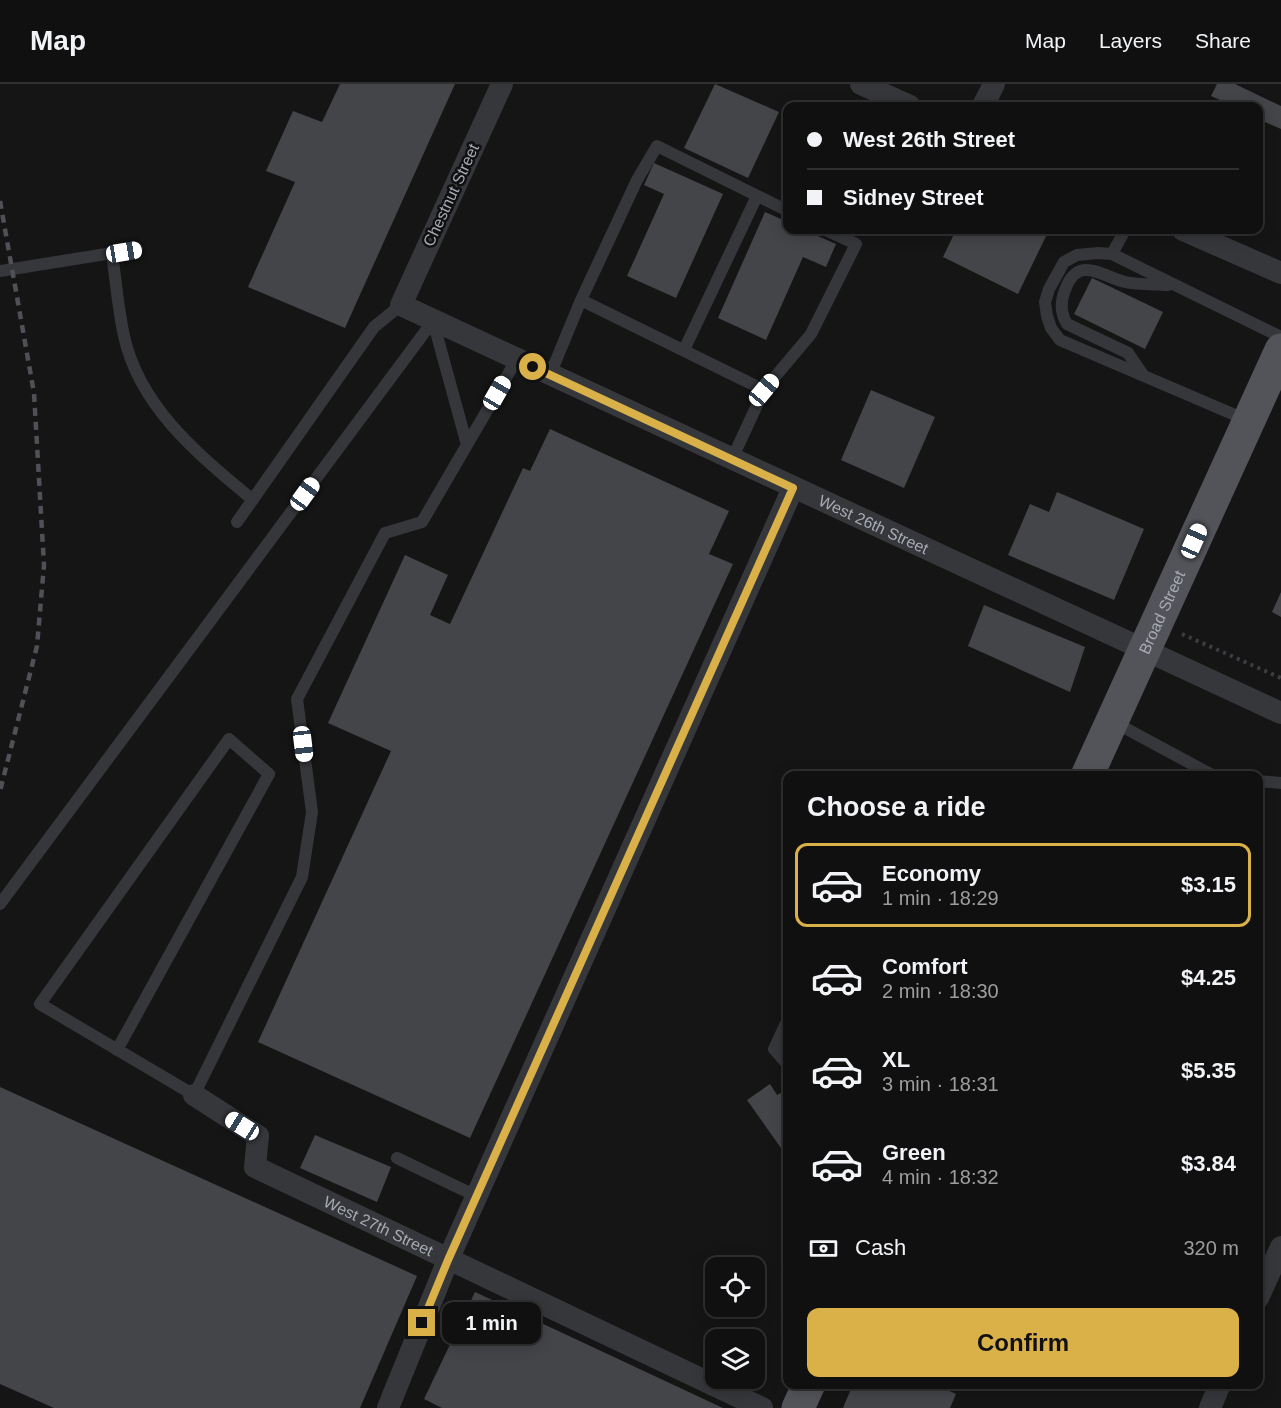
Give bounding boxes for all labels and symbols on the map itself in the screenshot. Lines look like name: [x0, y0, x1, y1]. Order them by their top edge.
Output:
street label: Chestnut Street: [420, 141, 482, 249]
car: [105, 240, 143, 264]
route start: [519, 353, 546, 380]
car: [746, 370, 782, 410]
car: [480, 373, 514, 413]
car: [287, 474, 323, 514]
street label: West 26th Street: [816, 491, 932, 557]
car: [1178, 521, 1210, 561]
street label: Broad Street: [1135, 567, 1188, 657]
car: [292, 725, 314, 763]
car: [222, 1109, 262, 1143]
street label: West 27th Street: [321, 1193, 436, 1259]
callout: 1 min: [443, 1302, 542, 1344]
route end: [408, 1309, 435, 1336]

